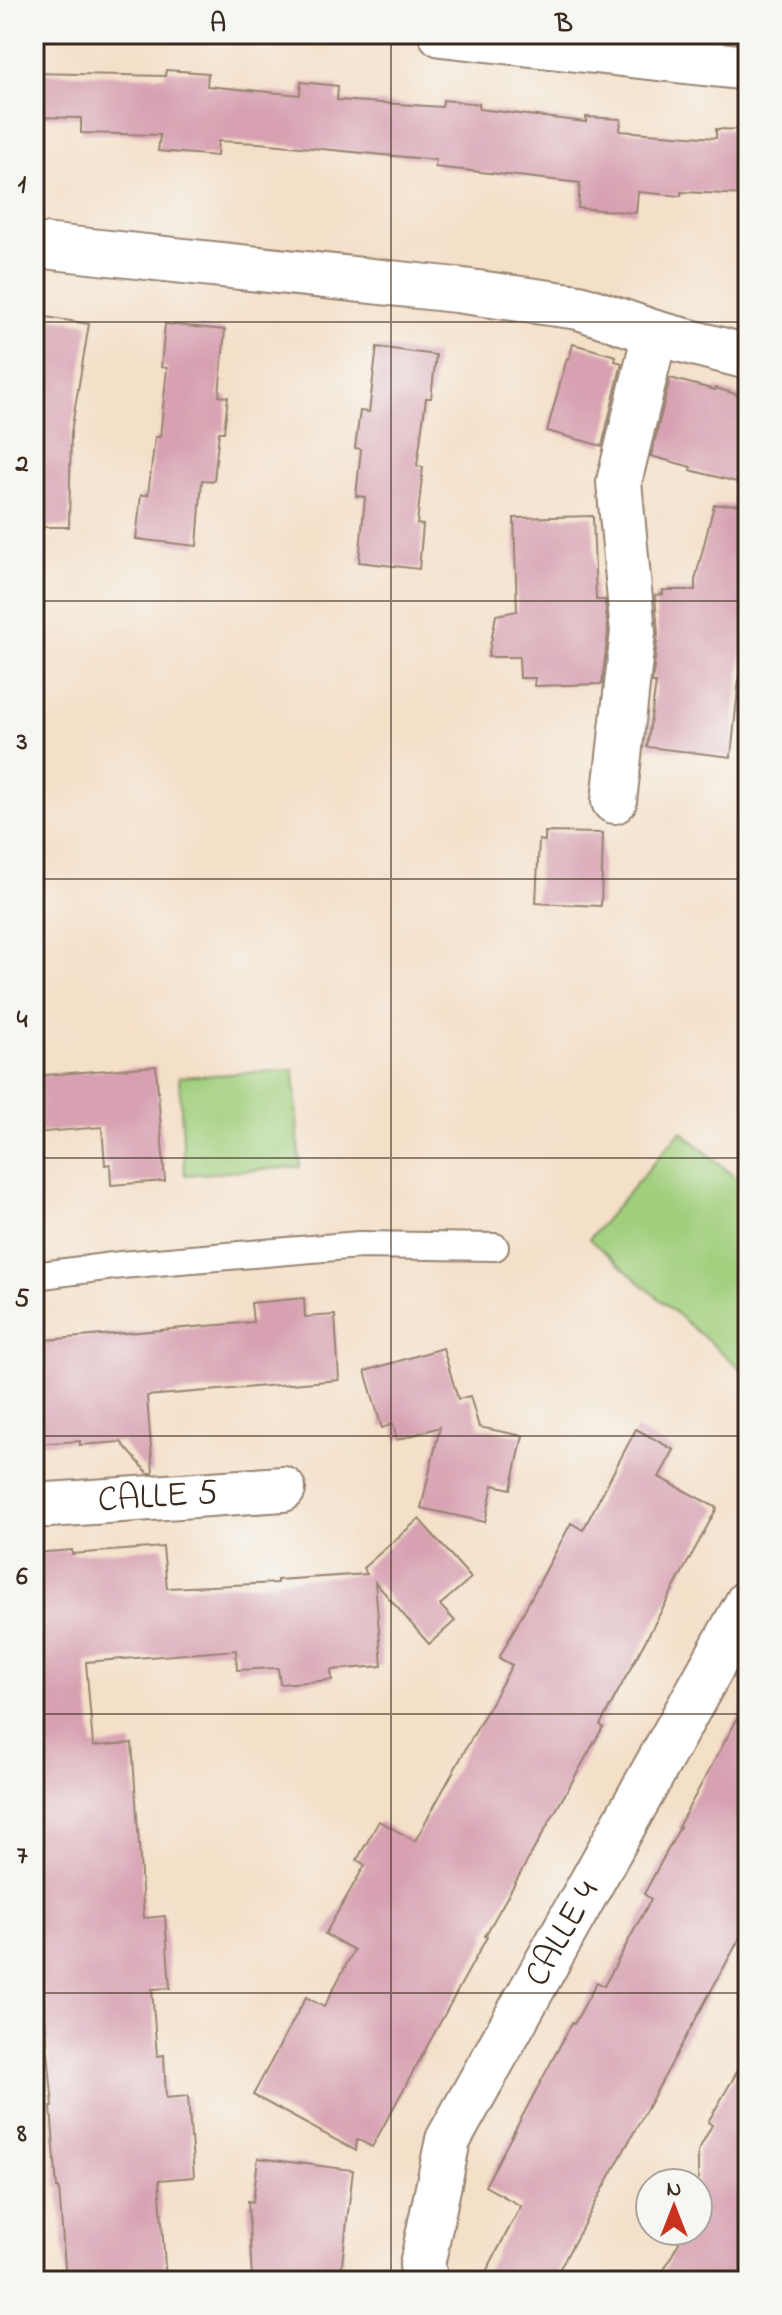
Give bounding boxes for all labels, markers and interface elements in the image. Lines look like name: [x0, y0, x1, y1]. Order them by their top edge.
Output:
text: A: [210, 6, 226, 44]
text: B: [554, 6, 573, 44]
text: 1: [18, 167, 27, 205]
text: 2: [15, 446, 29, 484]
text: 3: [16, 724, 28, 762]
text: 4: [17, 1002, 28, 1040]
text: 5: [15, 1281, 30, 1319]
street label: CALLE 5: [96, 1467, 219, 1528]
text: 6: [16, 1559, 28, 1597]
text: 7: [17, 1838, 28, 1876]
street label: CALLE 4: [512, 1871, 614, 1997]
text: 8: [16, 2116, 27, 2154]
north arrow: [634, 2167, 714, 2247]
text: N: [667, 2174, 681, 2206]

